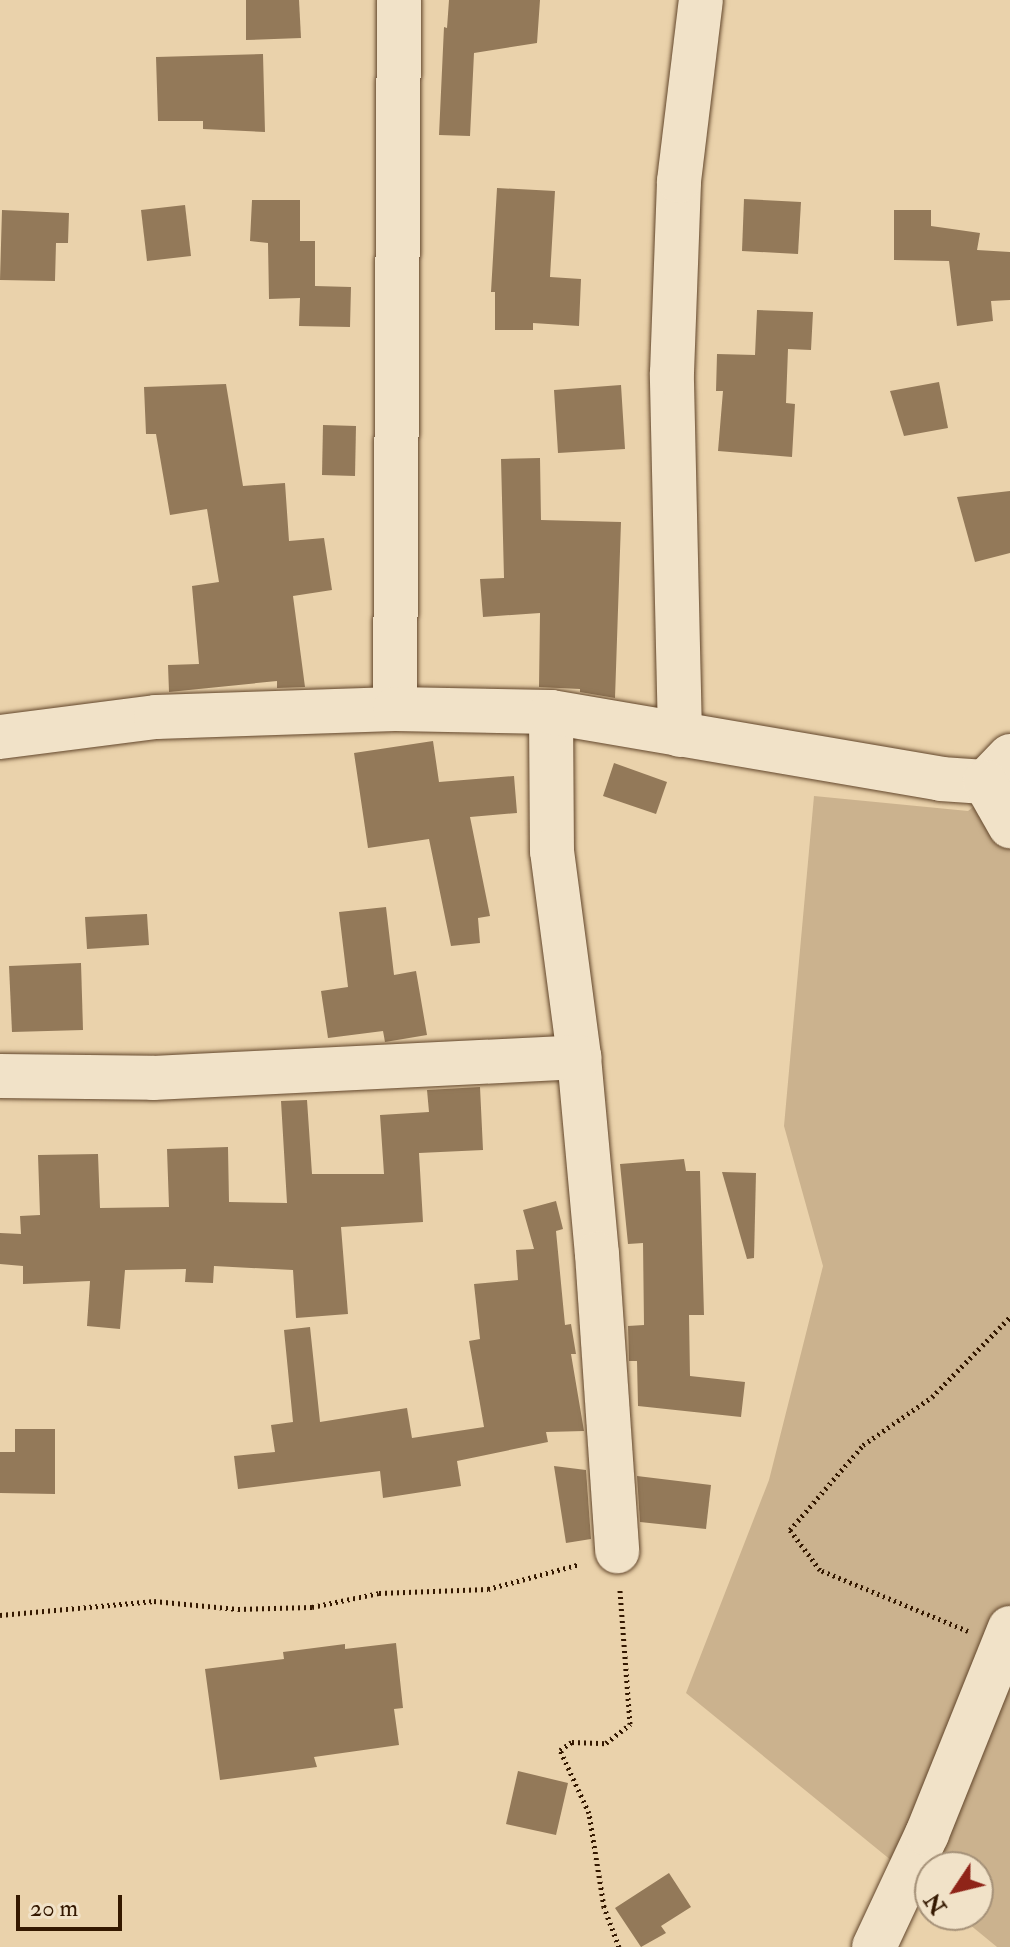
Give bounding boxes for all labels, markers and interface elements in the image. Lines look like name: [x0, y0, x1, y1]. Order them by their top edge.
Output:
north arrow: [914, 1851, 994, 1931]
scale bar: [20, 1879, 126, 1929]
text: N: [919, 1888, 953, 1920]
text: 20 m: [30, 1893, 78, 1924]

